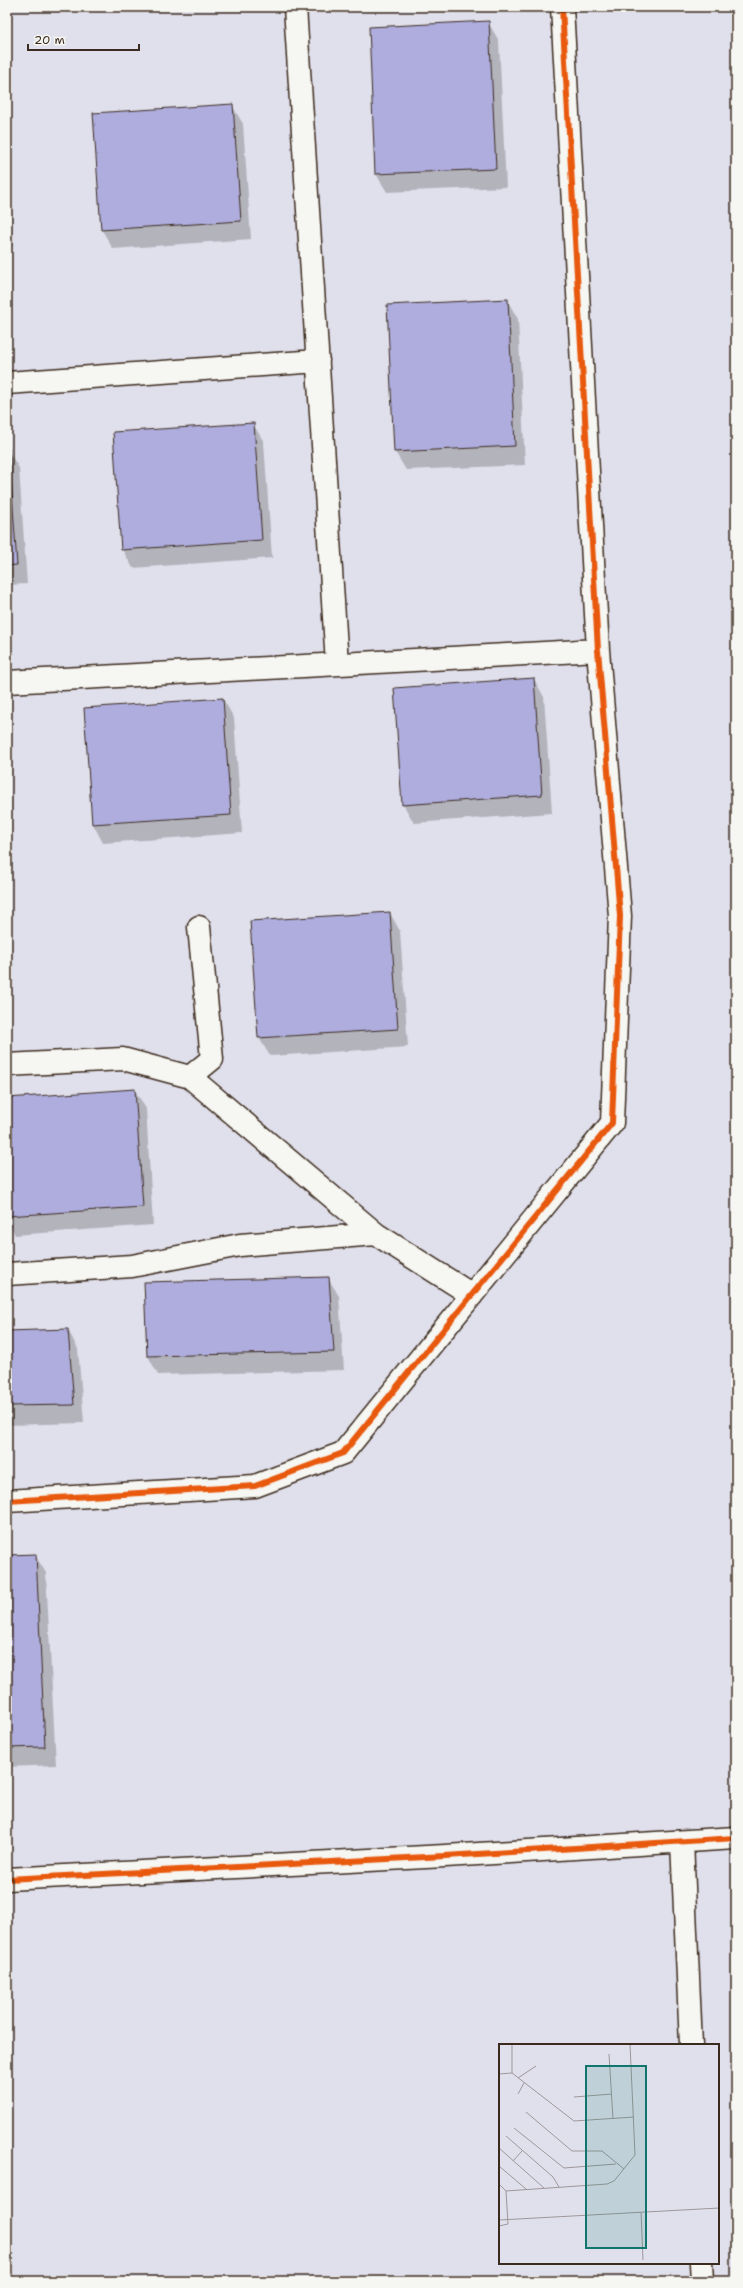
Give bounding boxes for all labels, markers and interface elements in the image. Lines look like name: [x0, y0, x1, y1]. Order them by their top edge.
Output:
scale bar: [28, 26, 139, 52]
text: 20 m: [34, 32, 65, 48]
inset map: [499, 2044, 719, 2264]

